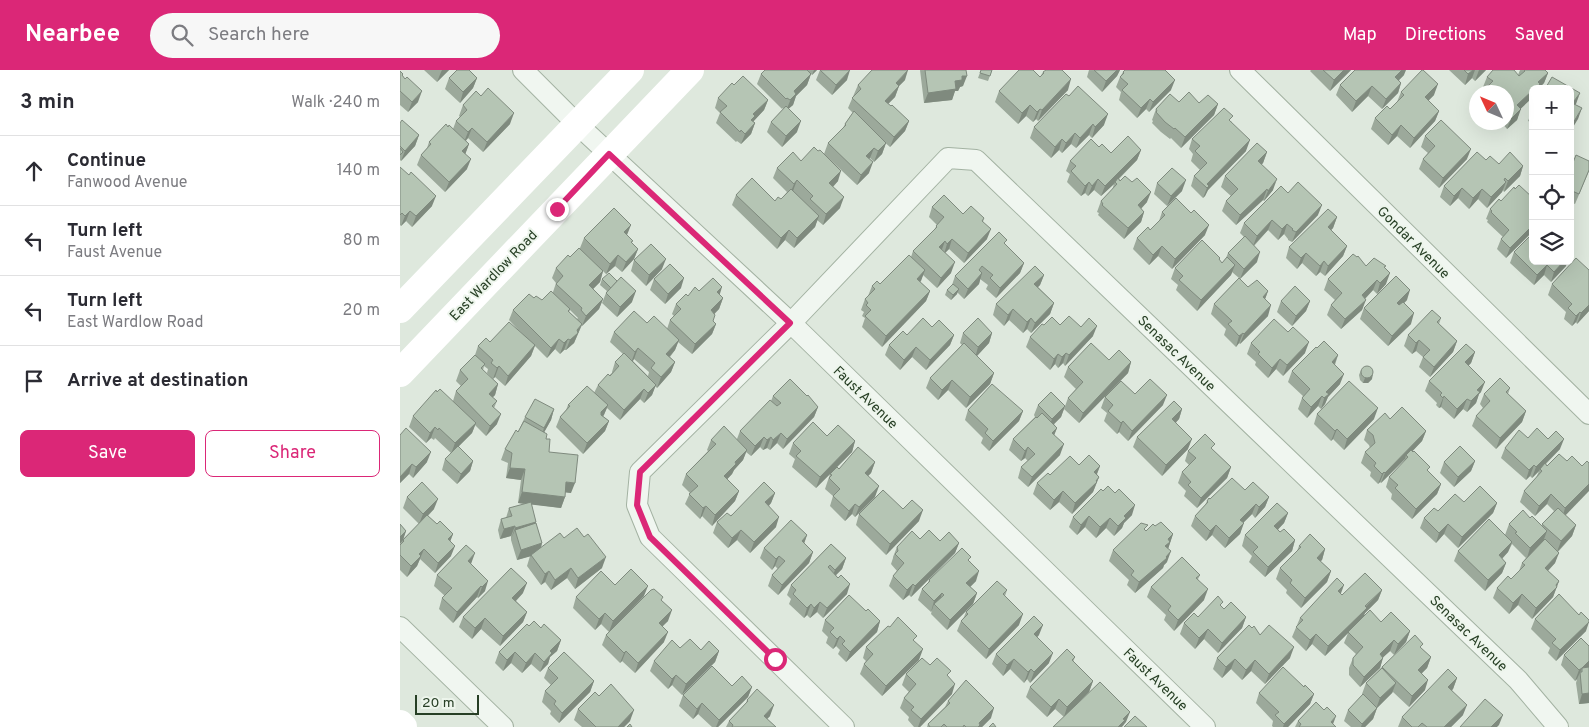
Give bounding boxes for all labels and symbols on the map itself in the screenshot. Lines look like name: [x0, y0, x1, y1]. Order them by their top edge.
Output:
north arrow: [1469, 85, 1514, 130]
route end: [546, 198, 569, 221]
street label: Gondar Avenue: [1373, 203, 1453, 283]
street label: East Wardlow Road: [446, 227, 542, 325]
street label: Senasac Avenue: [1133, 313, 1218, 396]
street label: Faust Avenue: [829, 363, 901, 433]
street label: Senasac Avenue: [1425, 593, 1510, 676]
street label: Faust Avenue: [1119, 645, 1191, 715]
route start: [764, 648, 787, 671]
scale bar: [415, 692, 479, 715]

